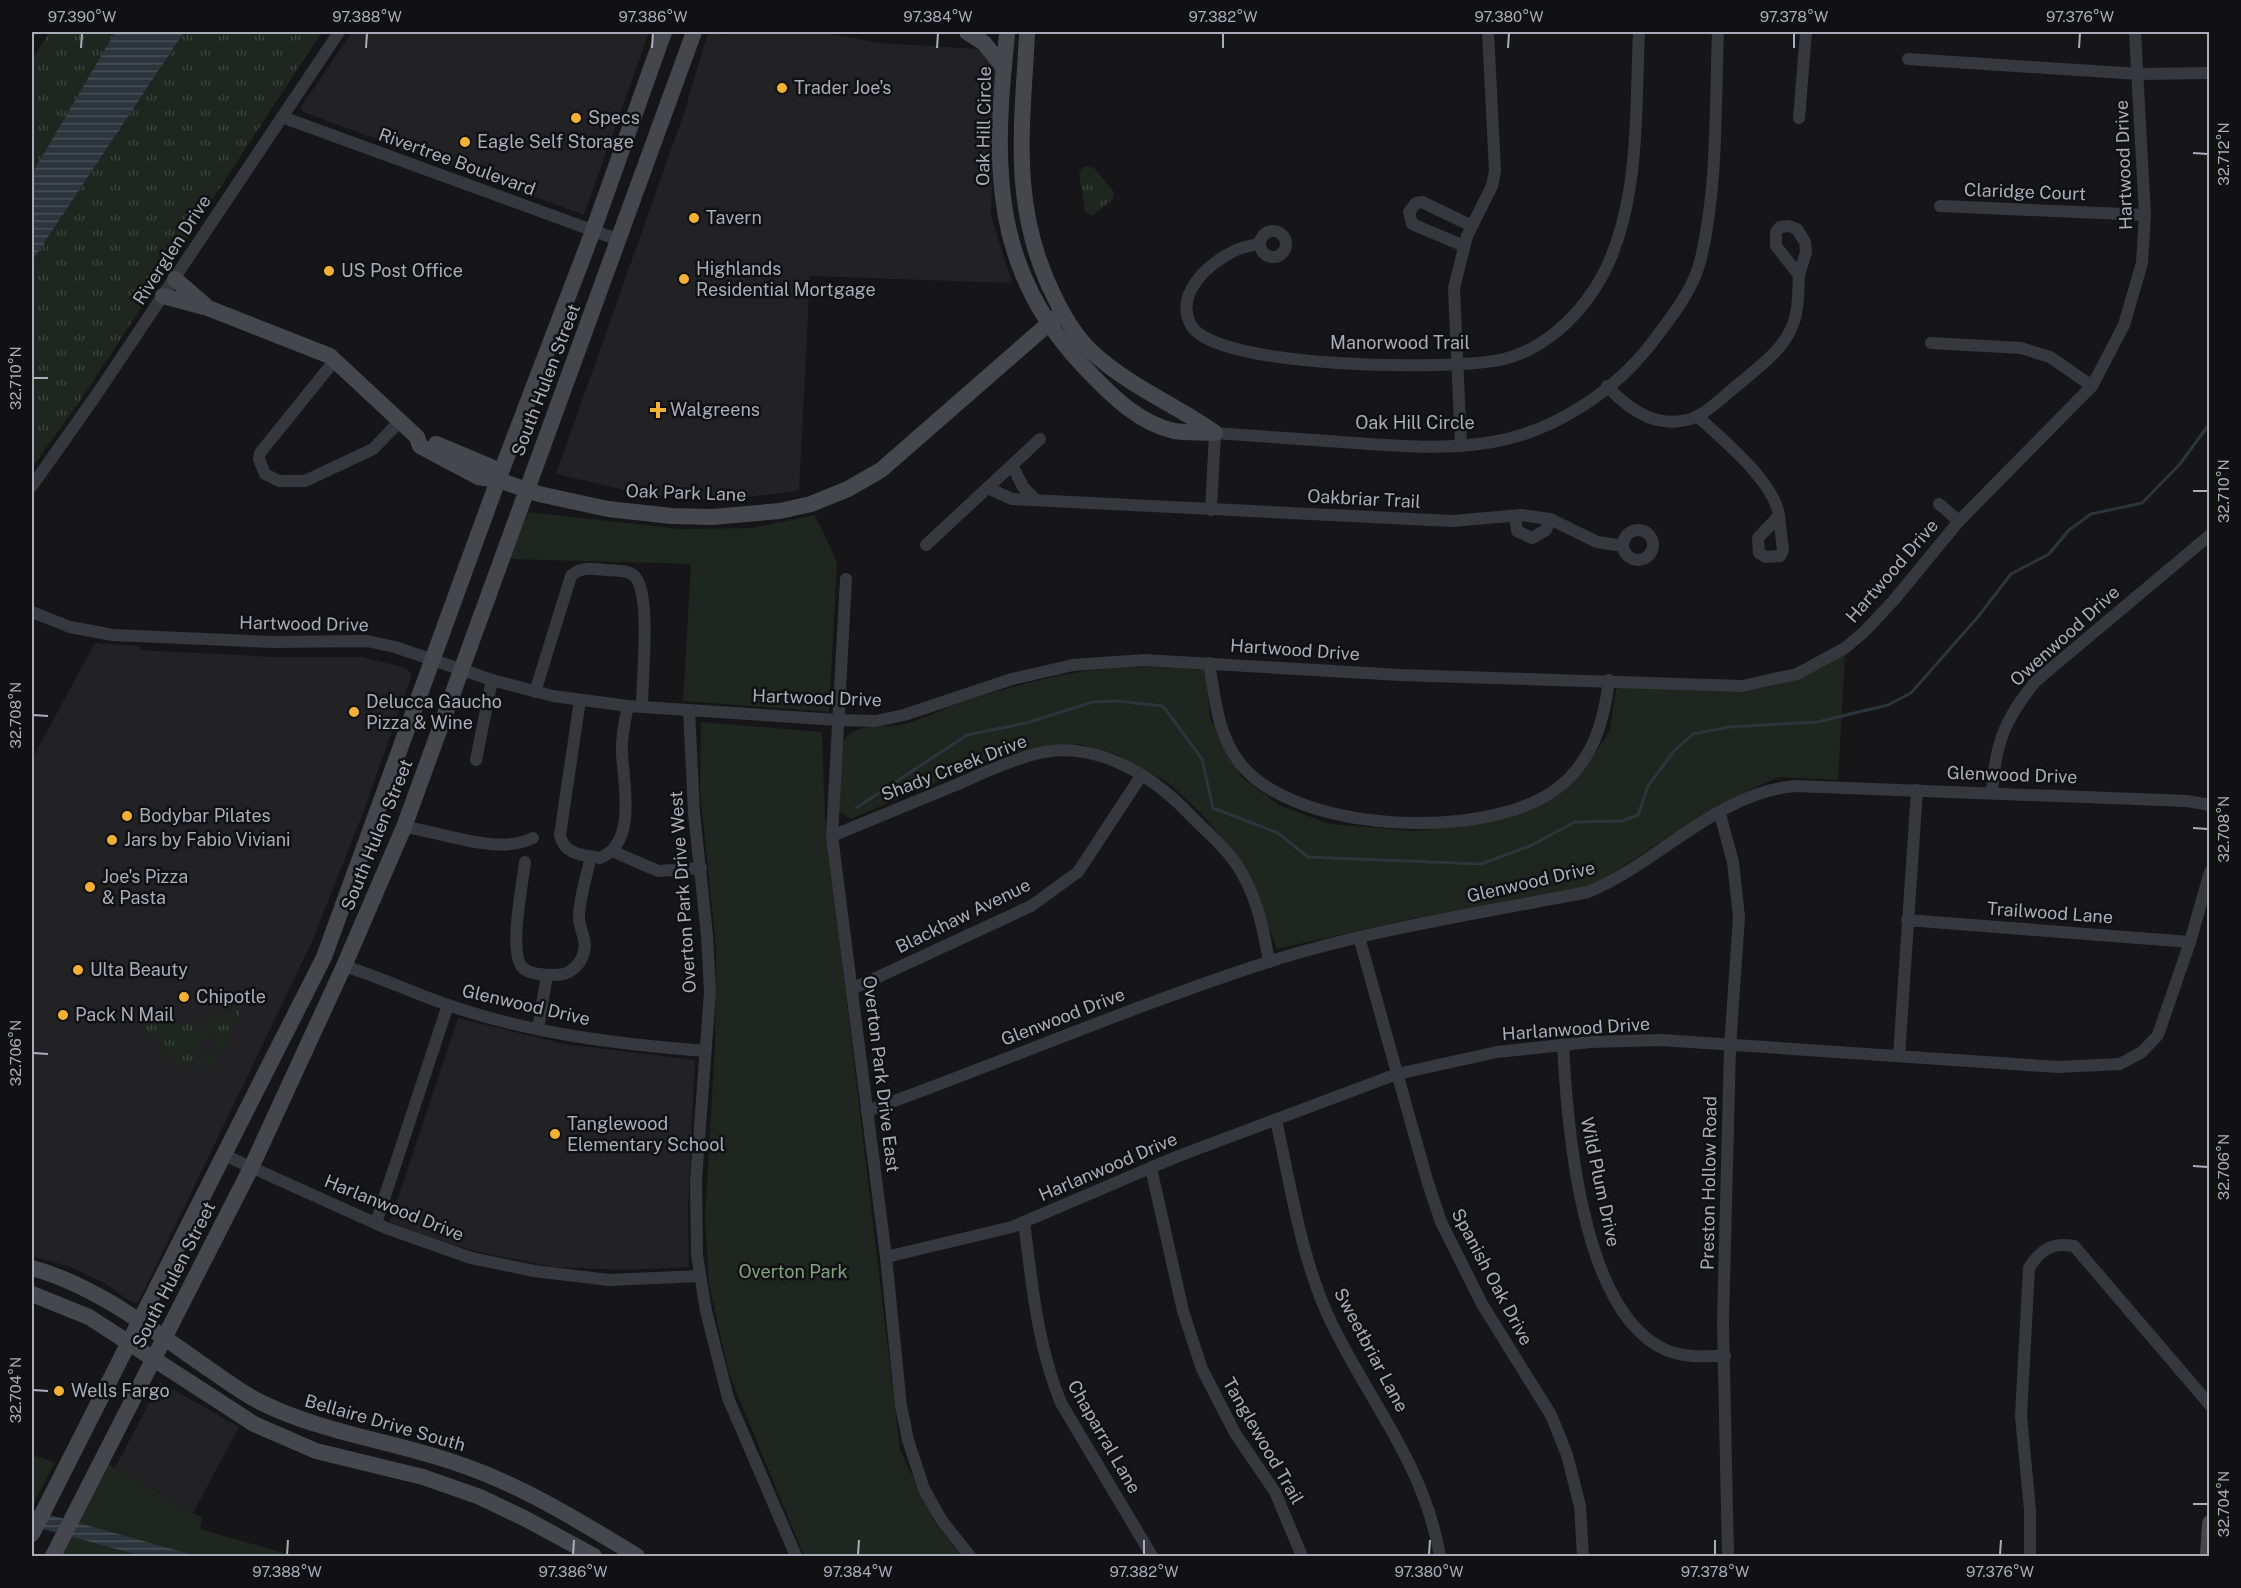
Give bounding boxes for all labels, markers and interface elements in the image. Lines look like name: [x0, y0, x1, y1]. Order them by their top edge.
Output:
text: 97.390°W: [48, 8, 116, 25]
text: 97.388°W: [332, 8, 402, 25]
text: 97.386°W: [618, 8, 688, 25]
text: 97.384°W: [903, 8, 973, 25]
text: 97.382°W: [1189, 8, 1257, 25]
text: 97.380°W: [1474, 8, 1544, 25]
text: 97.378°W: [1760, 8, 1828, 25]
text: 97.376°W: [2046, 8, 2114, 25]
street label: Oak Hill Circle: [972, 66, 995, 186]
place label: Trader Joe's: [794, 77, 891, 98]
marker: Trader Joe's: [775, 81, 789, 95]
street label: Hartwood Drive: [2111, 100, 2136, 230]
place label: Specs: [588, 107, 640, 128]
marker: Specs: [569, 111, 583, 125]
text: 32.712°N: [2215, 122, 2232, 186]
street label: Rivertree Boulevard: [376, 123, 538, 200]
place label: Eagle Self Storage: [477, 131, 634, 152]
marker: Eagle Self Storage: [458, 135, 472, 149]
street label: Claridge Court: [1964, 179, 2086, 204]
street label: Riverglen Drive: [128, 191, 215, 309]
place label: Tavern: [706, 207, 762, 228]
marker: Tavern: [687, 211, 701, 225]
place label: Highlands Residential Mortgage: [696, 258, 876, 300]
place label: US Post Office: [341, 260, 463, 281]
marker: US Post Office: [322, 264, 336, 278]
marker: Highlands Residential Mortgage: [677, 272, 691, 286]
street label: South Hulen Street: [507, 301, 584, 459]
street label: Manorwood Trail: [1330, 332, 1470, 353]
text: 32.710°N: [7, 346, 24, 410]
place label: Walgreens: [670, 399, 760, 420]
marker: Walgreens: [651, 403, 665, 417]
street label: Oak Hill Circle: [1355, 412, 1475, 433]
text: 32.710°N: [2215, 459, 2232, 523]
street label: Oak Park Lane: [625, 480, 747, 505]
street label: Oakbriar Trail: [1307, 485, 1421, 512]
street label: Hartwood Drive: [1841, 515, 1942, 627]
street label: Owenwood Drive: [2006, 581, 2124, 690]
street label: Hartwood Drive: [239, 612, 369, 635]
street label: Hartwood Drive: [1230, 634, 1361, 665]
text: 32.708°N: [7, 682, 24, 748]
street label: Hartwood Drive: [752, 685, 882, 710]
place label: Delucca Gaucho Pizza & Wine: [366, 691, 502, 733]
marker: Delucca Gaucho Pizza & Wine: [347, 705, 361, 719]
street label: Shady Creek Drive: [878, 730, 1030, 805]
street label: South Hulen Street: [337, 756, 416, 914]
street label: Glenwood Drive: [1946, 762, 2078, 787]
street label: Overton Park Drive West: [665, 790, 700, 994]
text: 32.708°N: [2215, 796, 2232, 862]
place label: Bodybar Pilates: [139, 805, 271, 826]
marker: Bodybar Pilates: [120, 809, 134, 823]
place label: Jars by Fabio Viviani: [124, 829, 290, 850]
marker: Jars by Fabio Viviani: [105, 833, 119, 847]
street label: Glenwood Drive: [1465, 857, 1597, 906]
place label: Joe's Pizza & Pasta: [102, 866, 188, 908]
street label: Blackhaw Avenue: [892, 874, 1034, 957]
marker: Joe's Pizza & Pasta: [83, 880, 97, 894]
street label: Trailwood Lane: [1986, 898, 2114, 927]
place label: Ulta Beauty: [90, 959, 188, 980]
marker: Ulta Beauty: [71, 963, 85, 977]
street label: Overton Park Drive East: [859, 975, 904, 1173]
street label: Glenwood Drive: [460, 980, 592, 1029]
street label: Glenwood Drive: [998, 983, 1128, 1050]
place label: Chipotle: [196, 986, 266, 1007]
marker: Chipotle: [177, 990, 191, 1004]
place label: Pack N Mail: [75, 1004, 174, 1025]
marker: Pack N Mail: [56, 1008, 70, 1022]
street label: Harlanwood Drive: [1501, 1013, 1651, 1044]
text: 32.706°N: [7, 1020, 24, 1086]
street label: Preston Hollow Road: [1696, 1096, 1721, 1270]
place label: Tanglewood Elementary School: [567, 1113, 725, 1155]
street label: Wild Plum Drive: [1576, 1115, 1624, 1249]
marker: Tanglewood Elementary School: [548, 1127, 562, 1141]
street label: Harlanwood Drive: [1035, 1128, 1180, 1205]
text: 32.706°N: [2215, 1134, 2232, 1200]
street label: Harlanwood Drive: [321, 1170, 467, 1245]
street label: South Hulen Street: [128, 1198, 220, 1351]
street label: Spanish Oak Drive: [1448, 1205, 1537, 1349]
park label: Overton Park: [738, 1261, 848, 1282]
street label: Sweetbriar Lane: [1330, 1284, 1413, 1415]
text: 32.704°N: [7, 1357, 24, 1423]
street label: Tanglewood Trail: [1219, 1374, 1308, 1508]
street label: Chaparral Lane: [1063, 1376, 1145, 1497]
place label: Wells Fargo: [71, 1380, 170, 1401]
marker: Wells Fargo: [52, 1384, 66, 1398]
street label: Bellaire Drive South: [302, 1390, 468, 1456]
text: 32.704°N: [2215, 1471, 2232, 1537]
text: 97.388°W: [252, 1563, 322, 1580]
text: 97.386°W: [538, 1563, 608, 1580]
text: 97.384°W: [823, 1563, 893, 1580]
text: 97.382°W: [1110, 1563, 1178, 1580]
text: 97.380°W: [1394, 1563, 1464, 1580]
text: 97.378°W: [1681, 1563, 1749, 1580]
text: 97.376°W: [1966, 1563, 2034, 1580]

